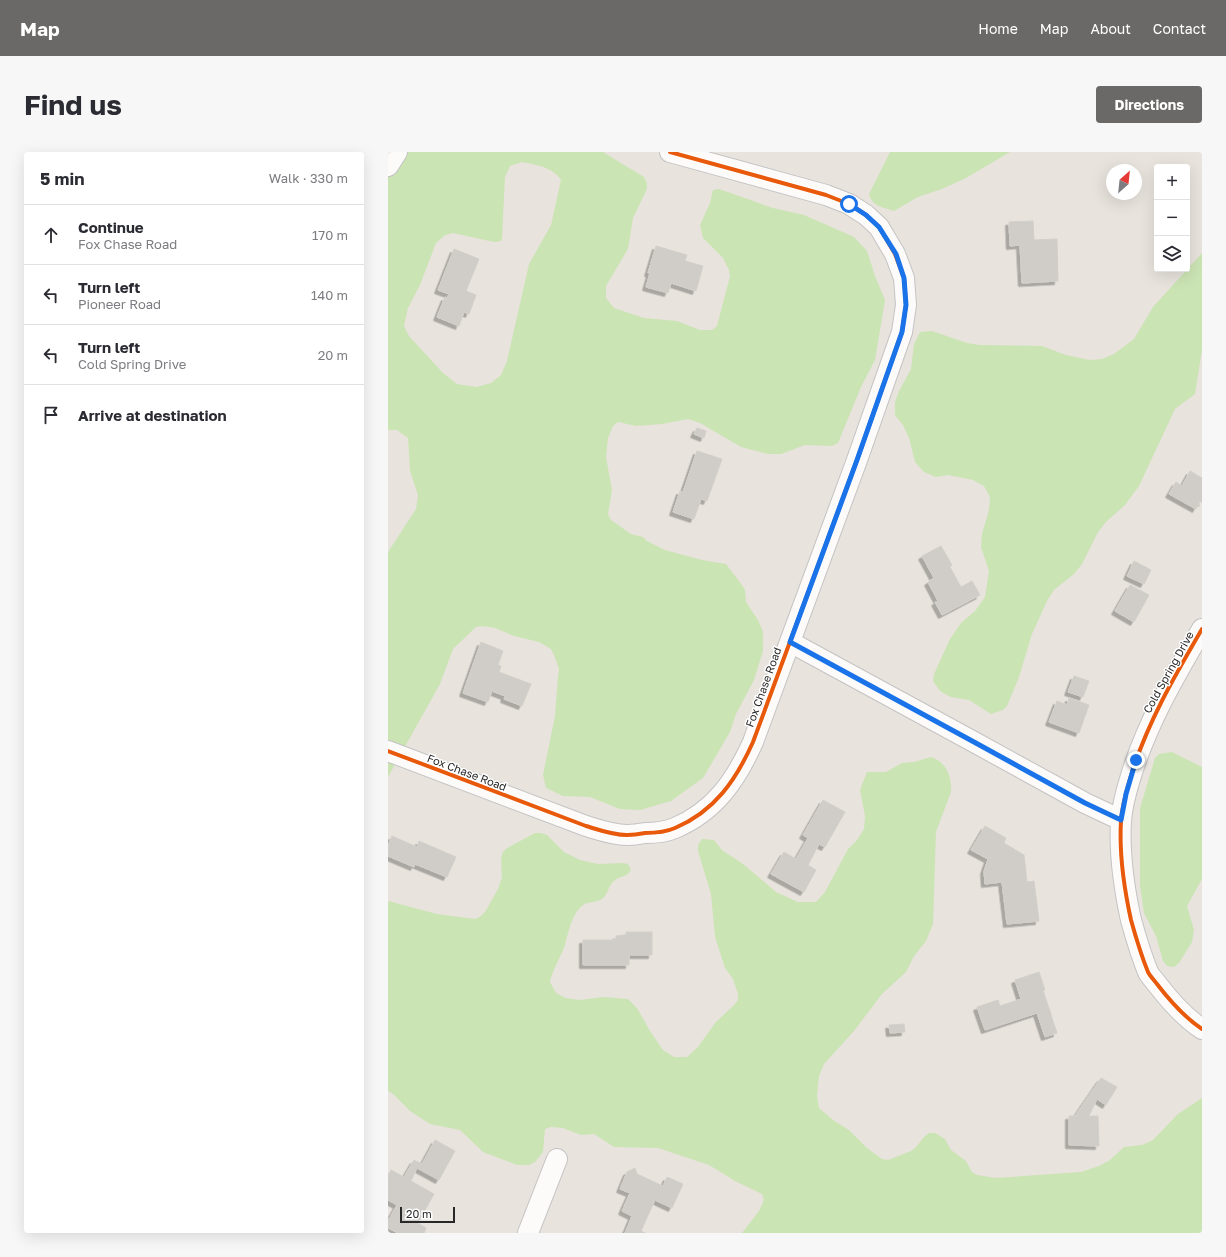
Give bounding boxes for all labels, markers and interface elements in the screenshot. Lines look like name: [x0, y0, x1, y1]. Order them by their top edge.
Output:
text: Map: [20, 17, 60, 40]
text: Home: [978, 20, 1018, 37]
text: Map: [1040, 20, 1068, 37]
text: About: [1090, 20, 1131, 37]
text: Contact: [1153, 20, 1206, 37]
button: Directions: [1096, 86, 1202, 123]
text: Find us: [24, 88, 122, 121]
north arrow: [1106, 164, 1142, 200]
map controls: [1154, 164, 1190, 272]
button: +: [1154, 164, 1190, 200]
text: 5 min: [40, 168, 84, 189]
text: Walk · 330 m: [269, 170, 348, 186]
route start: [840, 195, 858, 213]
button: −: [1154, 200, 1190, 236]
text: Continue: [78, 218, 144, 236]
icon: ahead: [40, 224, 62, 246]
text: 170 m: [312, 227, 348, 243]
text: Fox Chase Road: [78, 236, 177, 252]
button: layers: [1154, 236, 1190, 272]
text: Turn left: [78, 278, 140, 296]
icon: left: [40, 284, 62, 306]
text: 140 m: [311, 287, 348, 303]
text: Pioneer Road: [78, 296, 161, 312]
text: Turn left: [78, 338, 140, 356]
icon: left: [40, 344, 62, 366]
text: 20 m: [318, 347, 348, 363]
text: Cold Spring Drive: [78, 356, 186, 372]
icon: arrive: [40, 404, 62, 426]
text: Arrive at destination: [78, 406, 227, 424]
street label: Cold Spring Drive: [1140, 629, 1196, 715]
street label: Fox Chase Road: [743, 645, 783, 729]
street label: Fox Chase Road: [425, 751, 509, 793]
route end: [1127, 751, 1145, 769]
scale bar: [400, 1205, 455, 1224]
text: 20 m: [406, 1207, 432, 1220]

